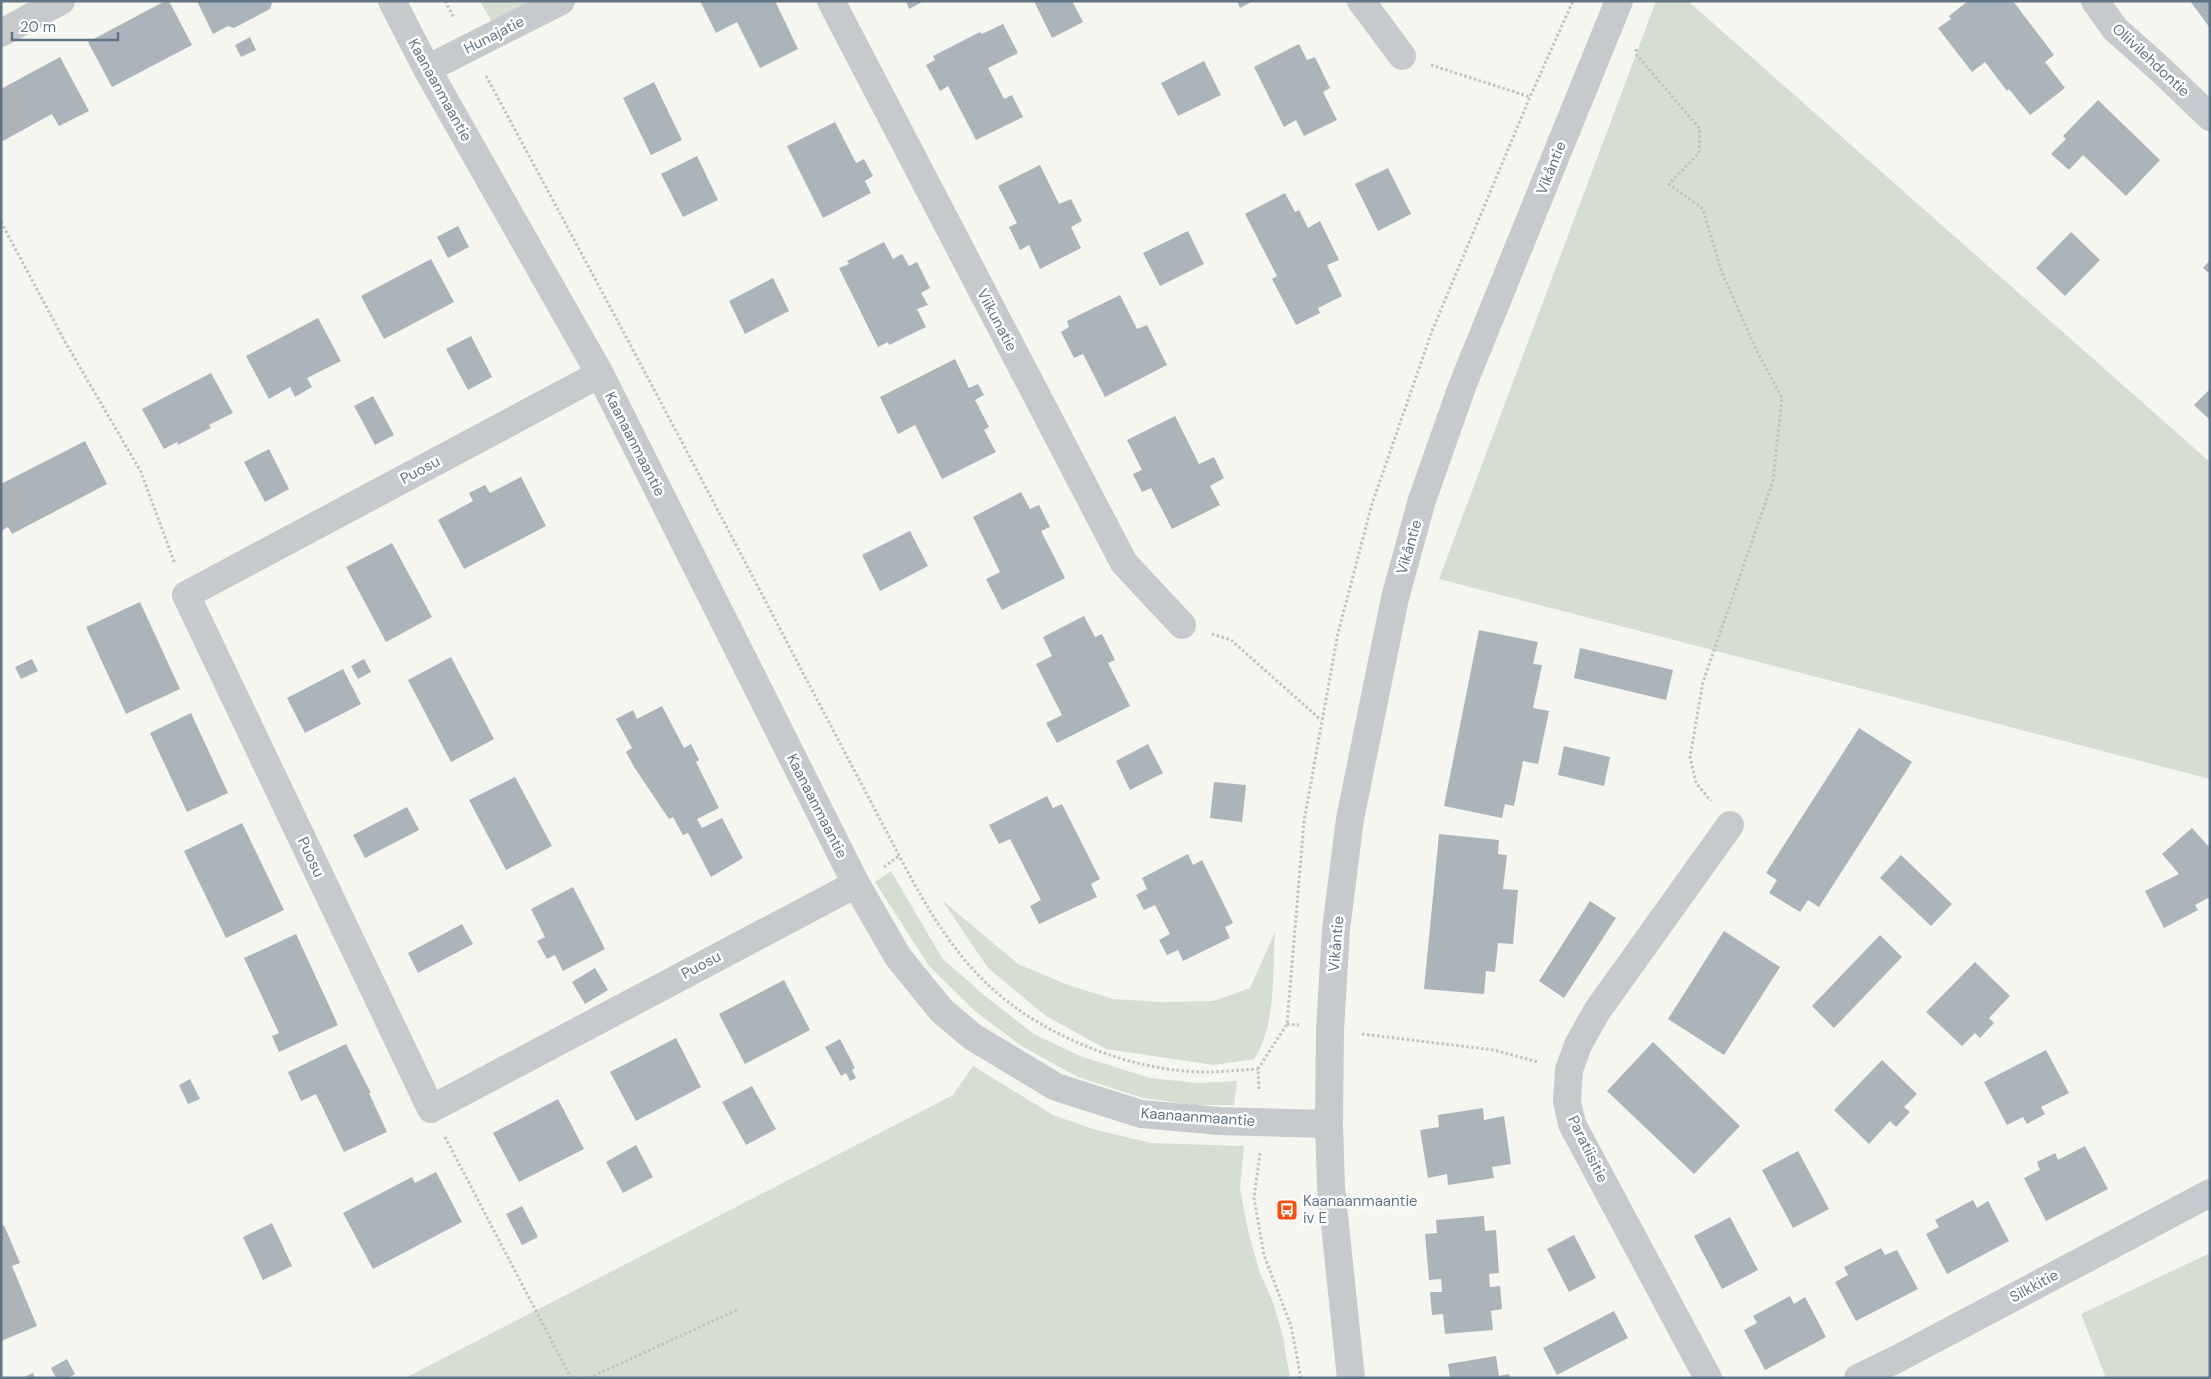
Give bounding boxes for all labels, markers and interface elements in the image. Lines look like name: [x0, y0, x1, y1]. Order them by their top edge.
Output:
scale bar: [12, 10, 119, 42]
street label: Hunajatie: [460, 11, 528, 59]
text: 20 m: [20, 17, 56, 37]
street label: Oliivilehdontie: [2108, 19, 2194, 101]
street label: Kaanaanmaantie: [403, 35, 477, 145]
street label: Vikåntie: [1531, 138, 1571, 198]
street label: Viikunatie: [972, 285, 1022, 355]
street label: Kaanaanmaantie: [600, 388, 670, 500]
street label: Puosu: [397, 451, 443, 489]
street label: Vikåntie: [1392, 517, 1426, 577]
street label: Kaanaanmaantie: [782, 750, 852, 862]
street label: Puosu: [293, 834, 329, 880]
street label: Vikåntie: [1324, 915, 1348, 973]
street label: Puosu: [678, 946, 724, 984]
street label: Kaanaanmaantie: [1140, 1103, 1256, 1131]
street label: Paratiisitie: [1563, 1112, 1613, 1186]
place label: Kaanaanmaantie iv E: [1303, 1191, 1418, 1228]
bus stop icon: Kaanaanmaantie iv E: [1275, 1198, 1299, 1222]
street label: Silkkitie: [2006, 1265, 2062, 1307]

